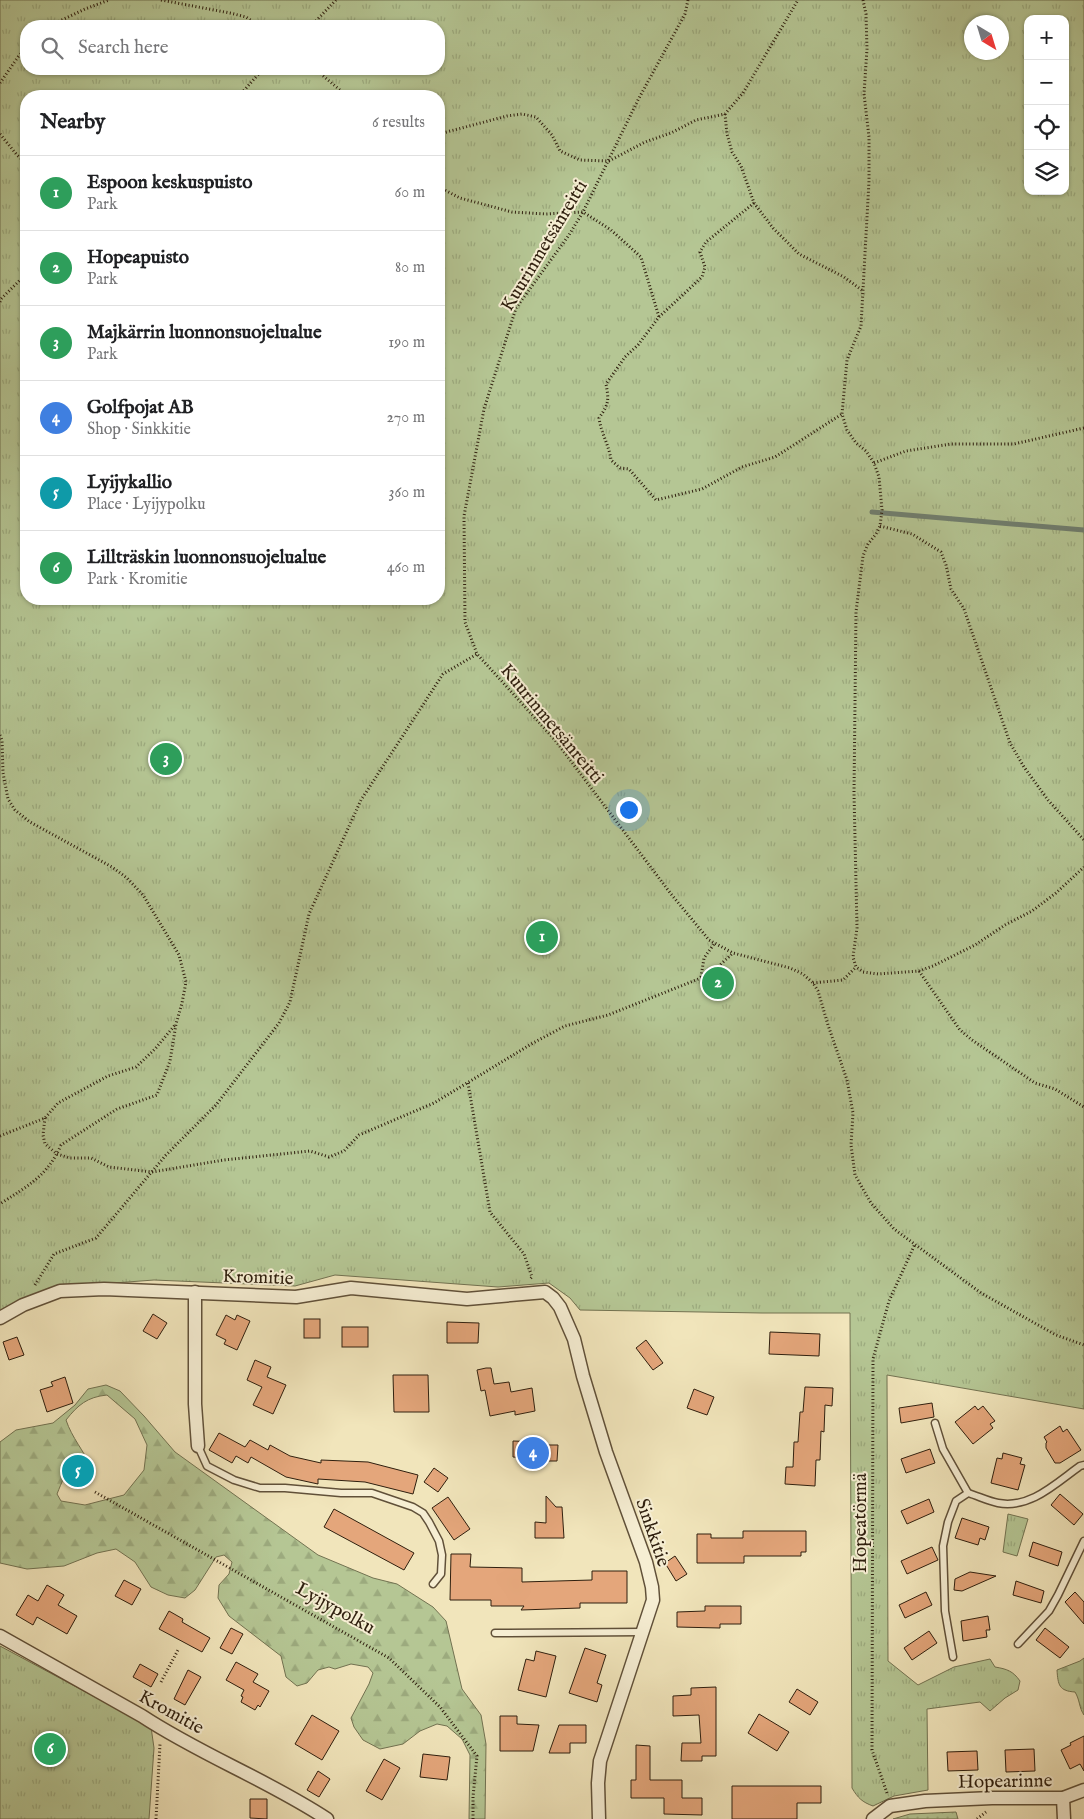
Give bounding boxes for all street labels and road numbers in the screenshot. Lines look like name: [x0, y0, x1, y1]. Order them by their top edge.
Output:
street label: Kuurinmetsänreitti: [496, 176, 593, 316]
street label: Kuurinmetsänreitti: [494, 659, 609, 789]
street label: Kromitie: [222, 1265, 294, 1291]
street label: Hopeatörmä: [849, 1472, 873, 1573]
street label: Sinkkitie: [629, 1495, 675, 1570]
street label: Lyijypolku: [291, 1577, 379, 1640]
street label: Kromitie: [134, 1685, 208, 1741]
street label: Hopearinne: [958, 1769, 1053, 1795]

